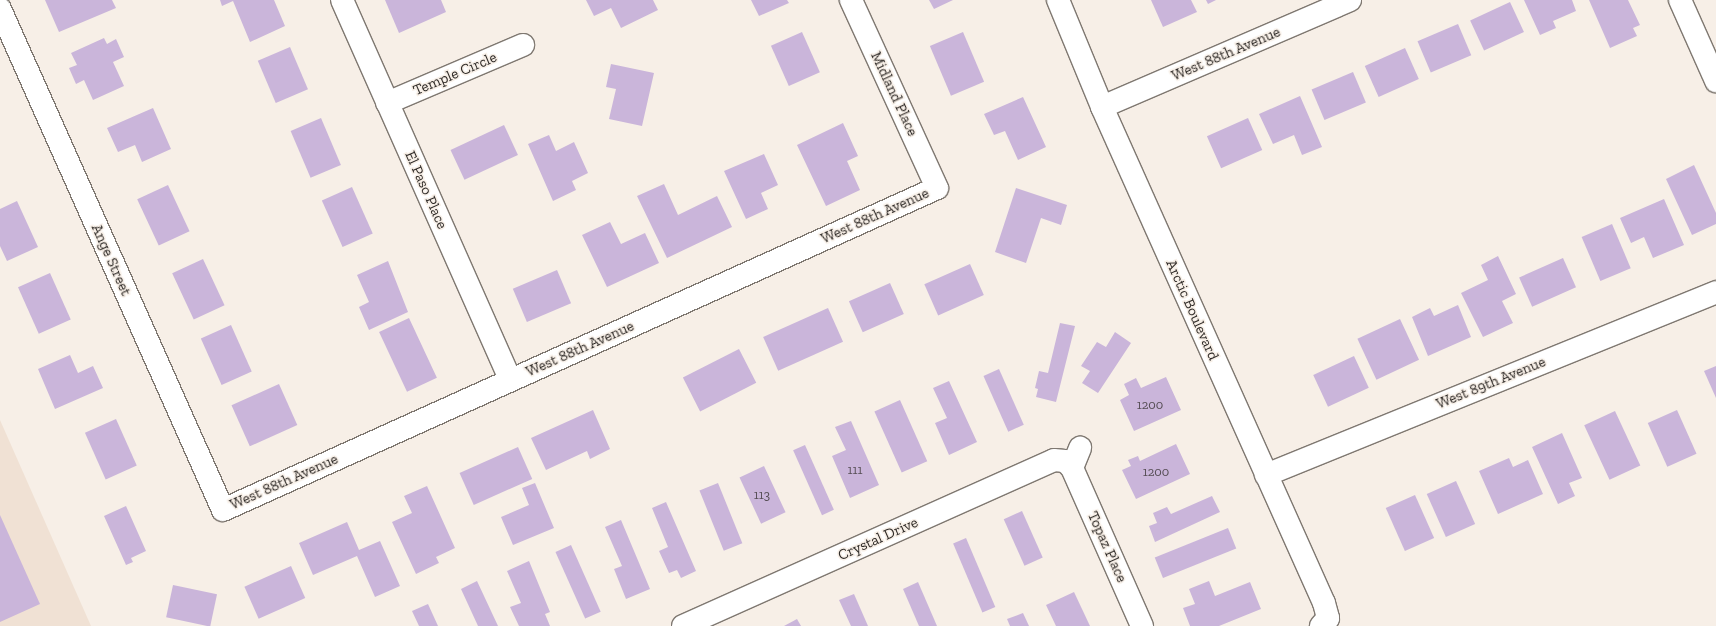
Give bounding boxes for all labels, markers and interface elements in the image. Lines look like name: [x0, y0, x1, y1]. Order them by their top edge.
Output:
street label: West 88th Avenue: [1169, 23, 1283, 85]
street label: Temple Circle: [410, 48, 500, 100]
street label: Midland Place: [867, 49, 921, 139]
street label: El Paso Place: [401, 148, 451, 232]
street label: West 88th Avenue: [818, 184, 932, 248]
street label: Ange Street: [87, 221, 135, 299]
street label: Arctic Boulevard: [1162, 257, 1222, 363]
street label: West 88th Avenue: [523, 317, 637, 381]
street label: West 89th Avenue: [1433, 353, 1549, 413]
house number: 1200: [1137, 397, 1163, 413]
street label: West 88th Avenue: [227, 450, 341, 514]
house number: 111: [847, 462, 863, 478]
house number: 1200: [1143, 464, 1169, 480]
house number: 113: [754, 487, 770, 503]
street label: Topaz Place: [1083, 509, 1131, 585]
street label: Crystal Drive: [835, 513, 921, 565]

